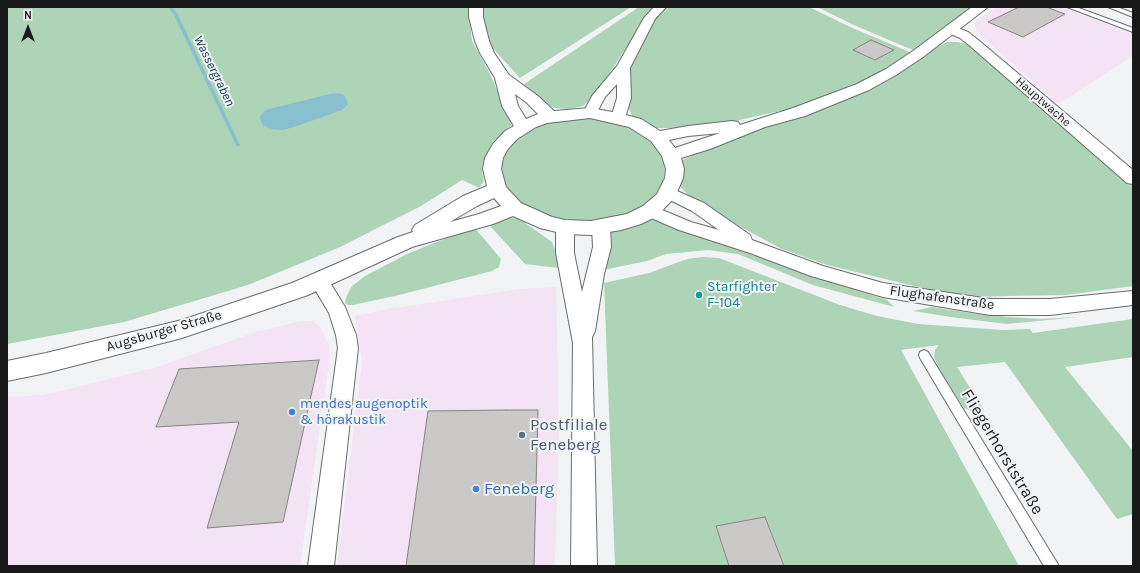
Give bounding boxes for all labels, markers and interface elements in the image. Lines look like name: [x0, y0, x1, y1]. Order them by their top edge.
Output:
north arrow: [8, 8, 48, 48]
text: N: [24, 9, 32, 22]
water label: Wassergraben: [190, 33, 238, 109]
street label: Hauptwache: [1012, 74, 1074, 130]
place label: Starfighter F-104: [707, 279, 776, 312]
street label: Flughafenstraße: [889, 282, 995, 314]
marker: Starfighter F-104: [694, 290, 704, 300]
street label: Augsburger Straße: [104, 307, 224, 355]
street label: Fliegerhorststraße: [956, 385, 1048, 519]
place label: mendes augenoptik & hörakustik: [300, 396, 428, 428]
marker: mendes augenoptik & hörakustik: [287, 407, 297, 417]
place label: Postfiliale Feneberg: [530, 415, 608, 455]
marker: Postfiliale Feneberg: [517, 430, 527, 440]
place label: Feneberg: [484, 479, 554, 499]
marker: Feneberg: [471, 484, 481, 494]

